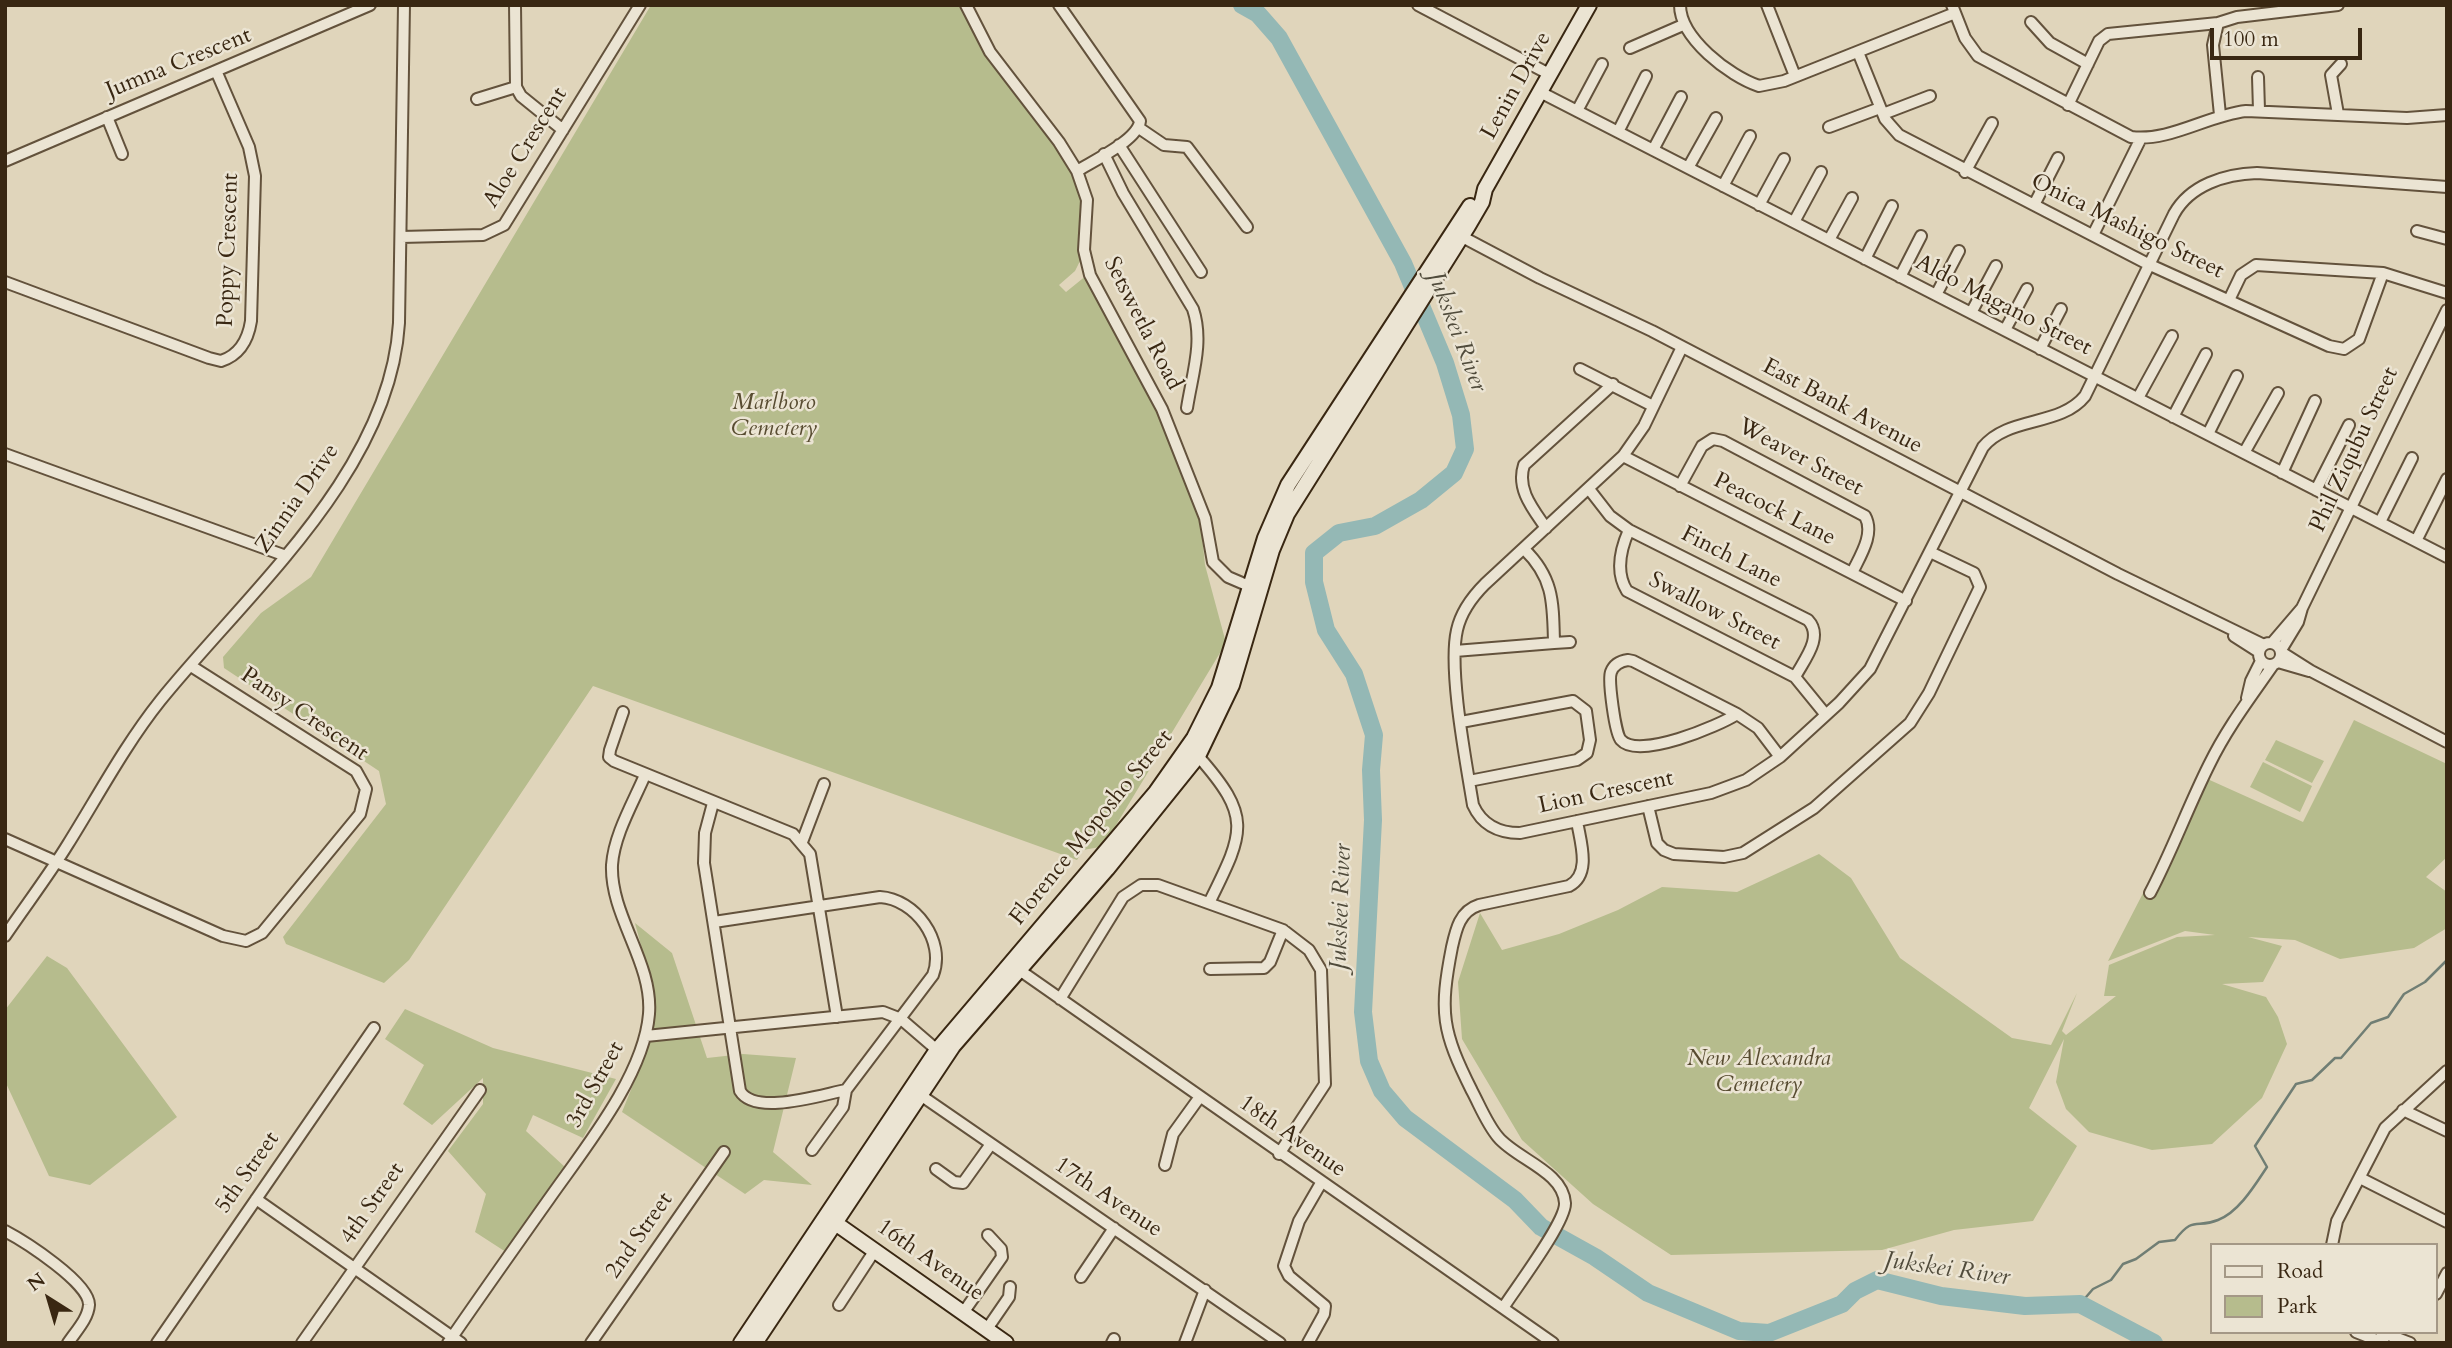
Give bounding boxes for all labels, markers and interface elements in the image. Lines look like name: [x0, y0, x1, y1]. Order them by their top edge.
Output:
scale bar: [2214, 14, 2366, 58]
street label: Jumna Crescent: [102, 22, 256, 106]
text: 100 m: [2223, 25, 2279, 54]
street label: Lenin Drive: [1476, 27, 1558, 145]
street label: Aloe Crescent: [478, 83, 574, 213]
street label: Onica Mashigo Street: [2026, 168, 2228, 286]
street label: Poppy Crescent: [213, 172, 245, 328]
street label: Aldo Magano Street: [1910, 250, 2096, 362]
street label: Setswetla Road: [1097, 253, 1187, 395]
water label: Jukskei River: [1420, 268, 1492, 396]
street label: East Bank Avenue: [1757, 353, 1927, 461]
street label: Phil Ziqubu Street: [2305, 363, 2405, 537]
park label: Marlboro Cemetery: [731, 390, 817, 444]
street label: Weaver Street: [1733, 413, 1867, 503]
street label: Zinnia Drive: [250, 439, 346, 559]
street label: Peacock Lane: [1708, 467, 1840, 553]
street label: Finch Lane: [1676, 521, 1786, 595]
street label: Swallow Street: [1644, 567, 1784, 657]
street label: Pansy Crescent: [235, 662, 373, 768]
street label: Florence Moposho Street: [1005, 725, 1179, 931]
street label: Lion Crescent: [1536, 765, 1676, 821]
water label: Jukskei River: [1325, 843, 1359, 971]
street label: 3rd Street: [561, 1037, 631, 1133]
park label: New Alexandra Cemetery: [1687, 1046, 1831, 1100]
street label: 18th Avenue: [1233, 1090, 1351, 1184]
street label: 5th Street: [210, 1127, 286, 1219]
street label: 17th Avenue: [1049, 1152, 1167, 1244]
street label: 4th Street: [335, 1158, 411, 1250]
street label: 2nd Street: [600, 1188, 680, 1284]
street label: 16th Avenue: [871, 1214, 989, 1308]
legend: [2210, 1243, 2438, 1334]
water label: Jukskei River: [1882, 1247, 2012, 1293]
text: Road: [2277, 1257, 2323, 1286]
north arrow: [14, 1264, 84, 1334]
text: N: [22, 1267, 51, 1298]
text: Park: [2277, 1292, 2317, 1321]

